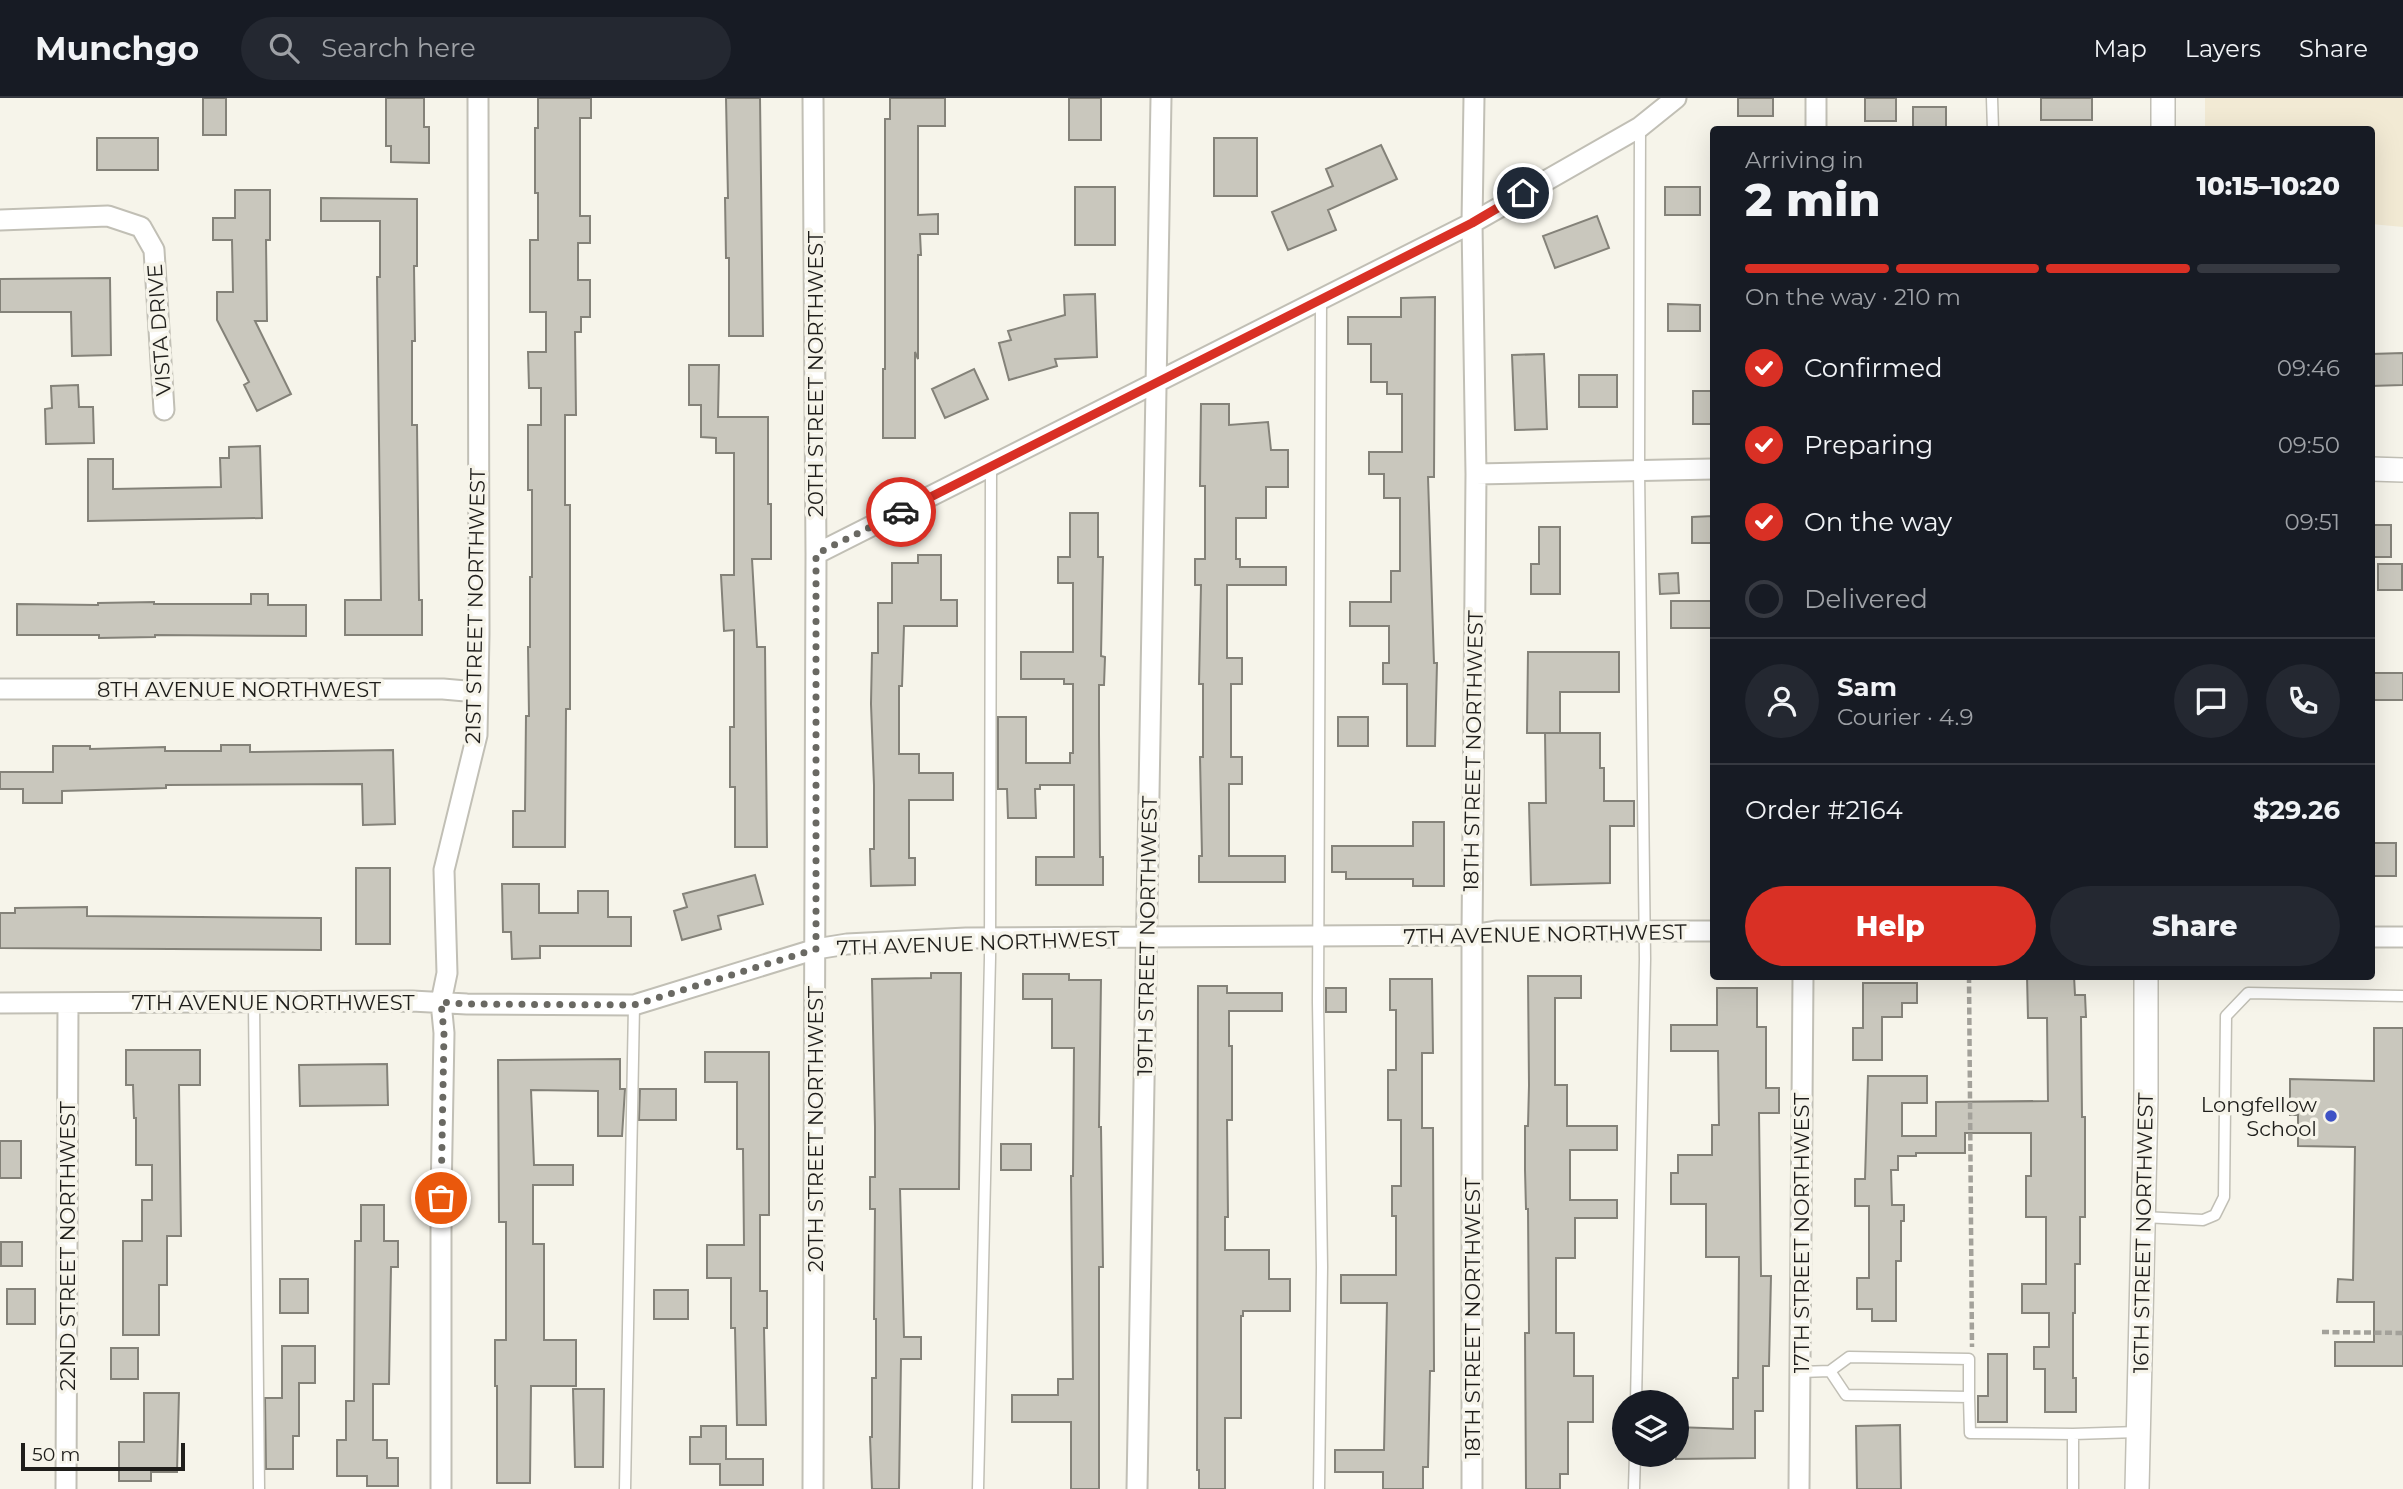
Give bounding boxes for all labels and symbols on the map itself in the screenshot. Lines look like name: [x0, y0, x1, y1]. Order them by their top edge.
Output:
pin: [1493, 163, 1553, 223]
street label: 20TH STREET NORTHWEST: [803, 231, 828, 517]
street label: VISTA DRIVE: [142, 263, 176, 397]
street label: 21ST STREET NORTHWEST: [460, 468, 490, 744]
courier: [866, 477, 936, 547]
street label: 18TH STREET NORTHWEST: [1458, 610, 1488, 892]
street label: 8TH AVENUE NORTHWEST: [97, 677, 381, 702]
street label: 19TH STREET NORTHWEST: [1132, 796, 1162, 1076]
street label: 7TH AVENUE NORTHWEST: [1403, 919, 1687, 949]
street label: 7TH AVENUE NORTHWEST: [836, 926, 1120, 960]
street label: 20TH STREET NORTHWEST: [803, 986, 828, 1272]
street label: 7TH AVENUE NORTHWEST: [131, 990, 415, 1015]
street label: 16TH STREET NORTHWEST: [2128, 1092, 2158, 1374]
place label: Longfellow School: [2201, 1092, 2318, 1141]
street label: 17TH STREET NORTHWEST: [1789, 1093, 1814, 1373]
street label: 22ND STREET NORTHWEST: [55, 1101, 80, 1391]
marker: Longfellow School: [2323, 1108, 2339, 1124]
pin: [411, 1168, 471, 1228]
street label: 18TH STREET NORTHWEST: [1460, 1177, 1485, 1459]
scale bar: [21, 1440, 186, 1472]

